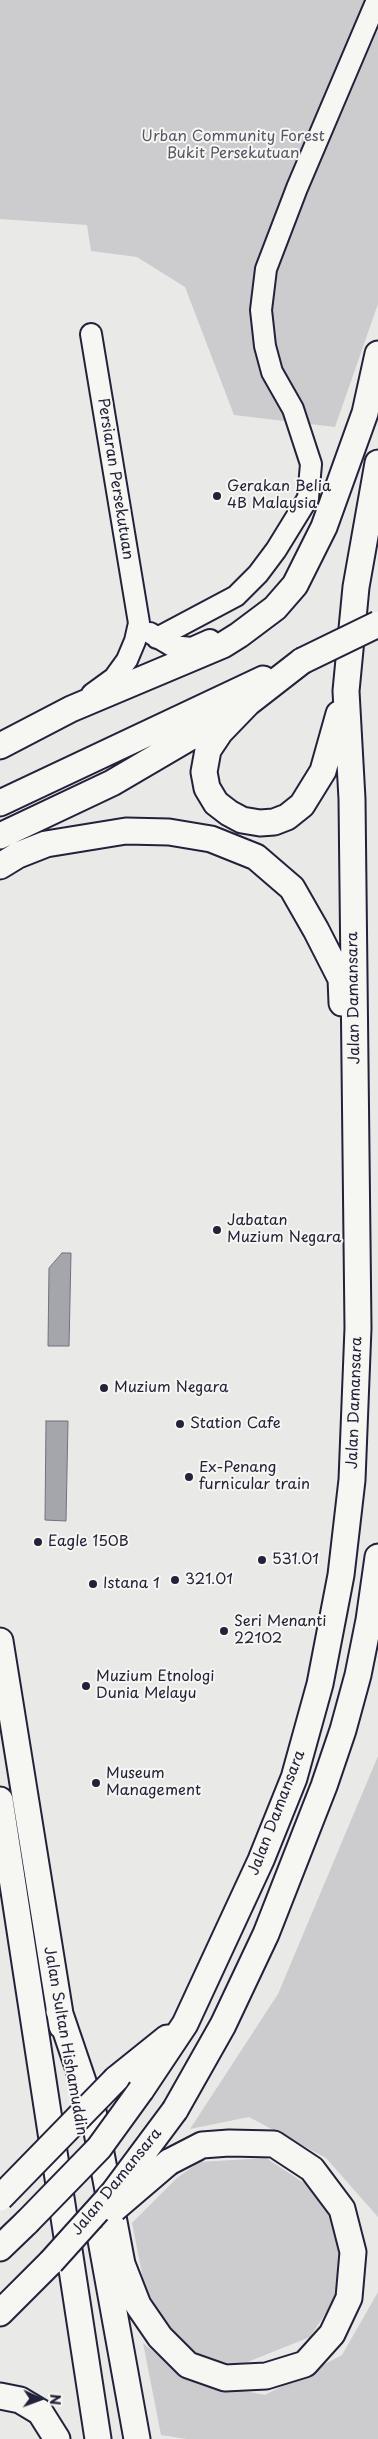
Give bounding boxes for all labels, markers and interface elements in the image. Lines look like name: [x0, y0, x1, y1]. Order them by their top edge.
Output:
park label: Urban Community Forest Bukit Persekutuan: [141, 128, 325, 163]
street label: Persiaran Persekutuan: [93, 397, 137, 561]
place label: Gerakan Belia 4B Malaysia: [227, 478, 331, 513]
marker: Gerakan Belia 4B Malaysia: [211, 490, 223, 502]
street label: Jalan Damansara: [344, 932, 364, 1064]
place label: Jabatan Muzium Negara: [227, 1212, 341, 1247]
marker: Jabatan Muzium Negara: [211, 1224, 223, 1236]
street label: Jalan Damansara: [344, 1336, 366, 1470]
place label: Muzium Negara: [114, 1379, 228, 1397]
marker: Muzium Negara: [98, 1382, 110, 1394]
place label: Station Cafe: [190, 1415, 281, 1433]
marker: Station Cafe: [174, 1418, 186, 1430]
place label: Ex-Penang furnicular train: [199, 1459, 310, 1494]
marker: Ex-Penang furnicular train: [183, 1471, 195, 1483]
place label: Eagle 150B: [48, 1533, 129, 1551]
marker: Eagle 150B: [32, 1536, 44, 1548]
place label: 531.01: [272, 1551, 319, 1569]
marker: 531.01: [256, 1554, 268, 1566]
place label: 321.01: [185, 1571, 233, 1589]
marker: 321.01: [169, 1574, 181, 1586]
place label: Istana 1: [103, 1575, 160, 1593]
marker: Istana 1: [87, 1578, 99, 1590]
place label: Seri Menanti 22102: [234, 1613, 326, 1648]
marker: Seri Menanti 22102: [218, 1625, 230, 1637]
place label: Muzium Etnologi Dunia Melayu: [96, 1668, 214, 1703]
marker: Muzium Etnologi Dunia Melayu: [80, 1680, 92, 1692]
street label: Jalan Damansara: [245, 1748, 309, 1878]
place label: Museum Management: [106, 1765, 201, 1800]
marker: Museum Management: [90, 1777, 102, 1789]
street label: Jalan Sultan Hishamuddin: [40, 1945, 90, 2137]
street label: Jalan Damansara: [68, 2125, 166, 2239]
north arrow: [15, 2374, 65, 2424]
text: N: [45, 2394, 66, 2405]

